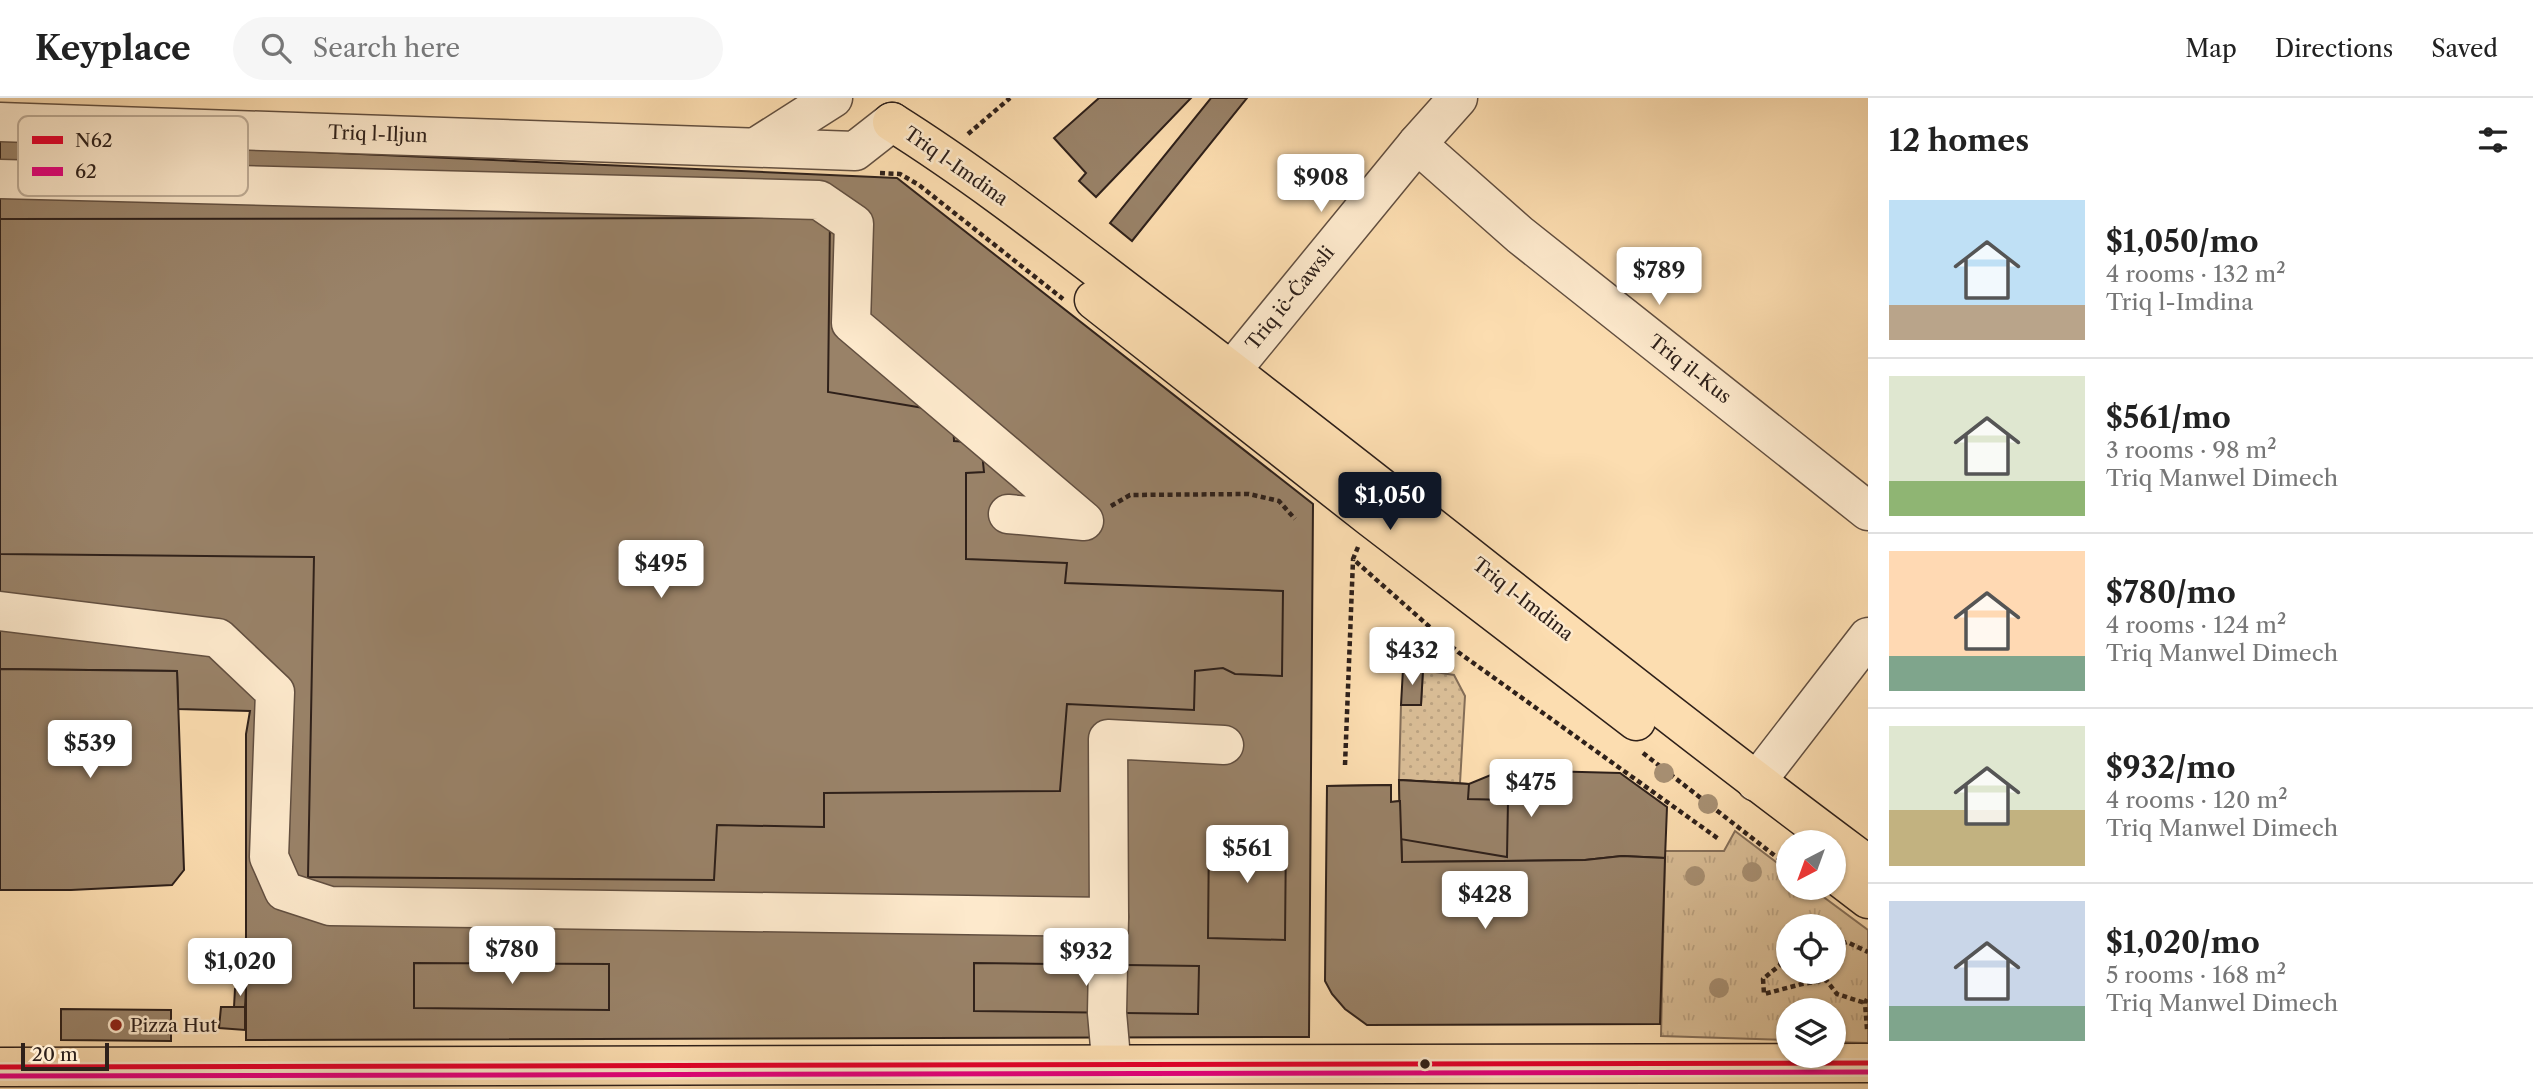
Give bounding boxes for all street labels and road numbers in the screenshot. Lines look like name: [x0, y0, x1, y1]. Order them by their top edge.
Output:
street label: Triq l-Iljun: [328, 121, 428, 147]
street label: Triq l-Imdina: [900, 122, 1012, 210]
street label: Triq iċ-Ċawsli: [1241, 241, 1339, 355]
street label: Triq il-Kus: [1644, 330, 1736, 408]
street label: Triq l-Imdina: [1468, 552, 1578, 646]

